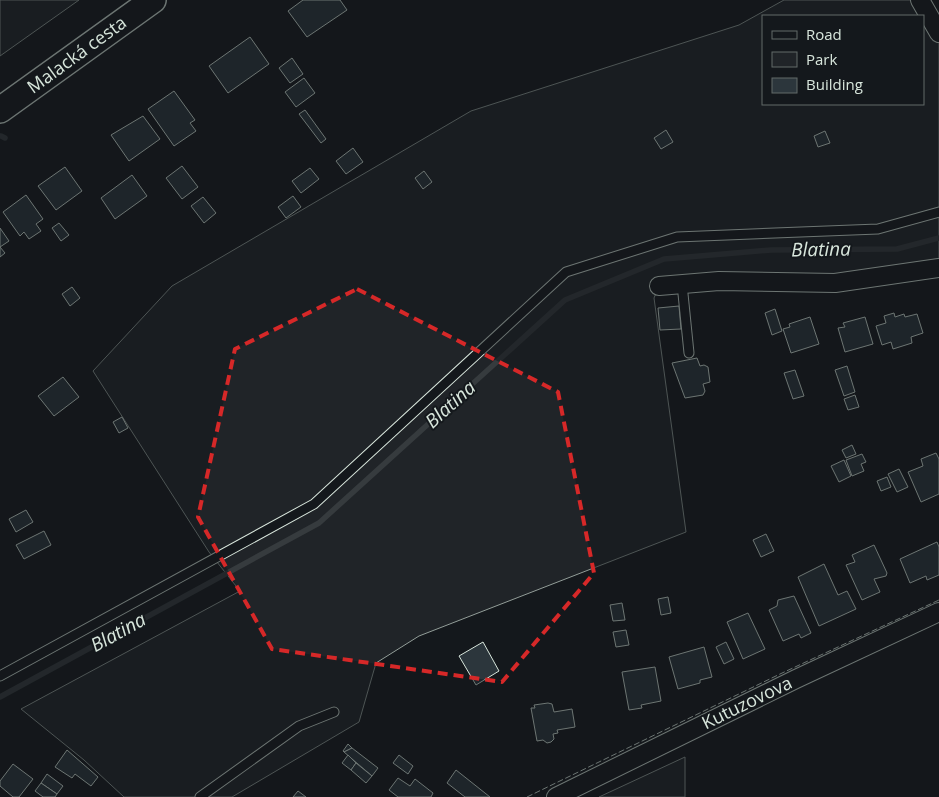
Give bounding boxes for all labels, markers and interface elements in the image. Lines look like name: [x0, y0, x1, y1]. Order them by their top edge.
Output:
street label: Malacká cesta: [22, 10, 131, 98]
legend: [762, 15, 924, 105]
text: Road: [806, 24, 842, 44]
text: Park: [806, 49, 837, 69]
text: Building: [806, 74, 863, 94]
water label: Blatina: [791, 235, 851, 263]
water label: Blatina: [419, 374, 481, 434]
water label: Blatina: [86, 606, 151, 658]
street label: Kutuzovova: [697, 670, 796, 734]

